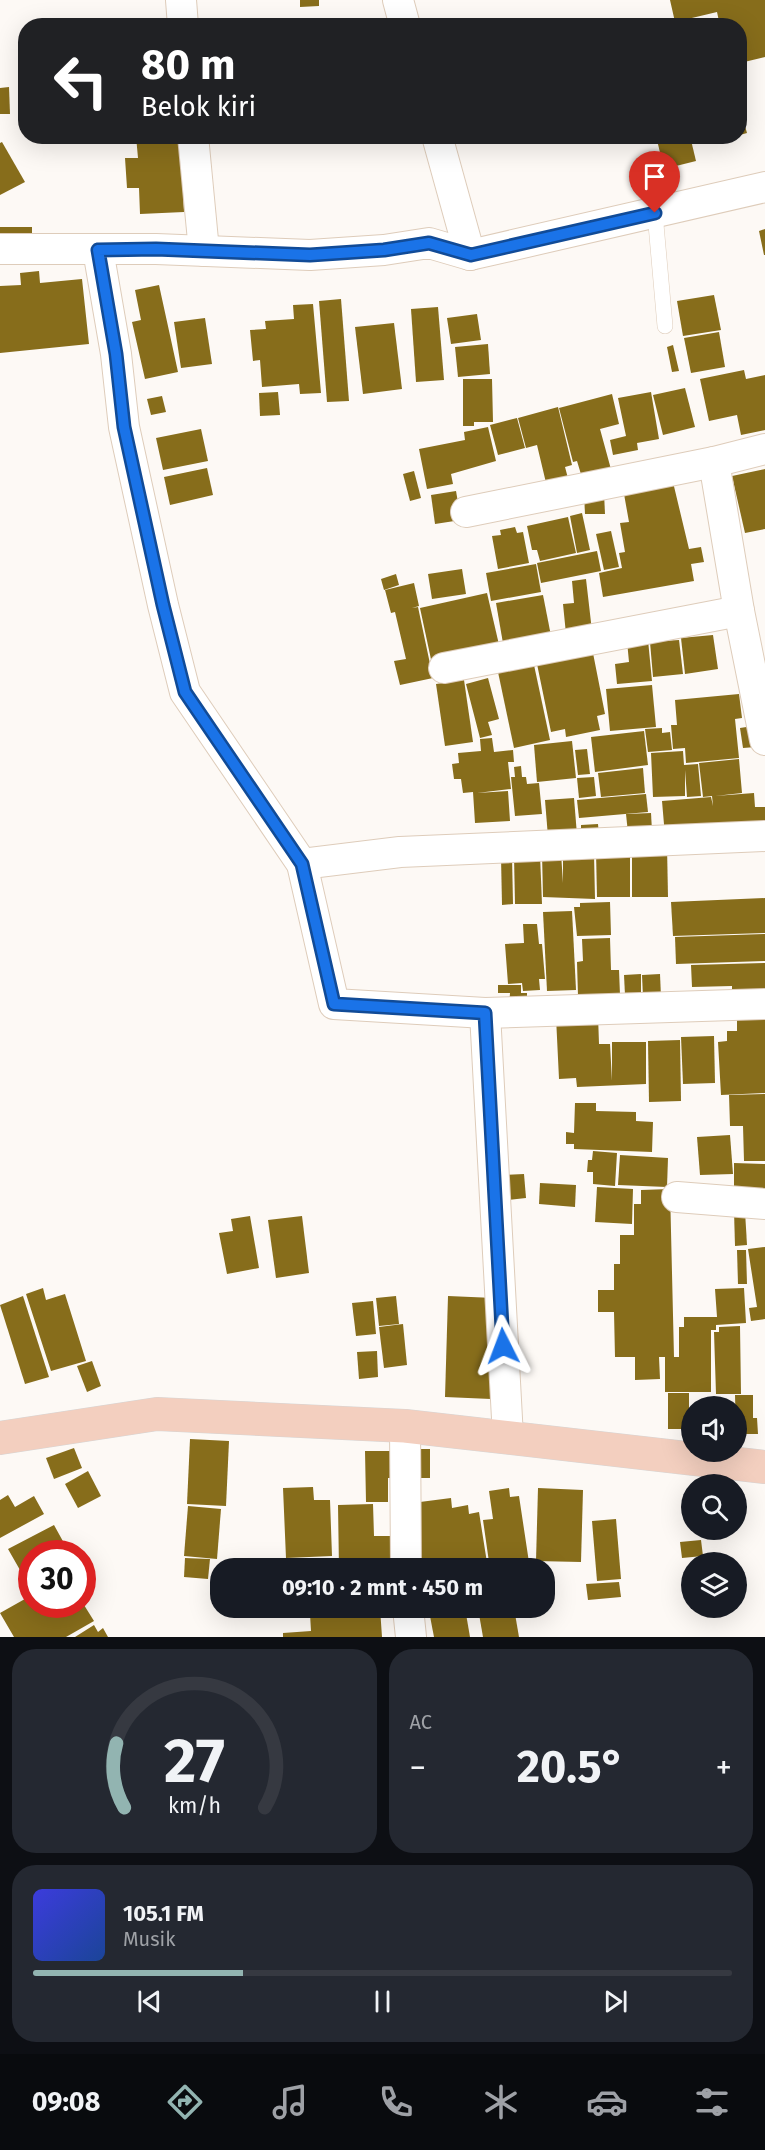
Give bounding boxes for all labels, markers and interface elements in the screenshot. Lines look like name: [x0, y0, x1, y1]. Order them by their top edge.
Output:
text: 80 m: [141, 40, 235, 90]
icon: left: [42, 42, 120, 120]
text: Belok kiri: [141, 91, 256, 123]
pin: [629, 151, 680, 213]
icon: arrive: [638, 160, 671, 193]
position arrow: [471, 1314, 535, 1378]
map controls: [681, 1396, 747, 1618]
button: sound: [681, 1396, 747, 1462]
button: search: [681, 1474, 747, 1540]
speed limit sign: 30: [18, 1540, 96, 1618]
button: layers: [681, 1552, 747, 1618]
text: 09:10 · 2 mnt · 450 m: [282, 1574, 483, 1601]
text: AC: [410, 1710, 432, 1734]
text: 27: [164, 1724, 225, 1799]
text: 20.5°: [517, 1740, 625, 1794]
text: −: [410, 1748, 426, 1788]
text: +: [716, 1748, 732, 1788]
text: km/h: [168, 1793, 221, 1819]
text: 105.1 FM: [123, 1900, 204, 1927]
text: Musik: [123, 1927, 175, 1951]
icon: previous: [133, 1985, 166, 2018]
icon: pause: [366, 1985, 399, 2018]
icon: next: [599, 1985, 632, 2018]
icon: directions: [164, 2081, 206, 2123]
icon: music: [269, 2081, 311, 2123]
icon: phone: [375, 2081, 417, 2123]
icon: climate: [480, 2081, 522, 2123]
icon: car: [586, 2081, 628, 2123]
icon: filters: [691, 2081, 733, 2123]
text: 09:08: [32, 2086, 100, 2118]

